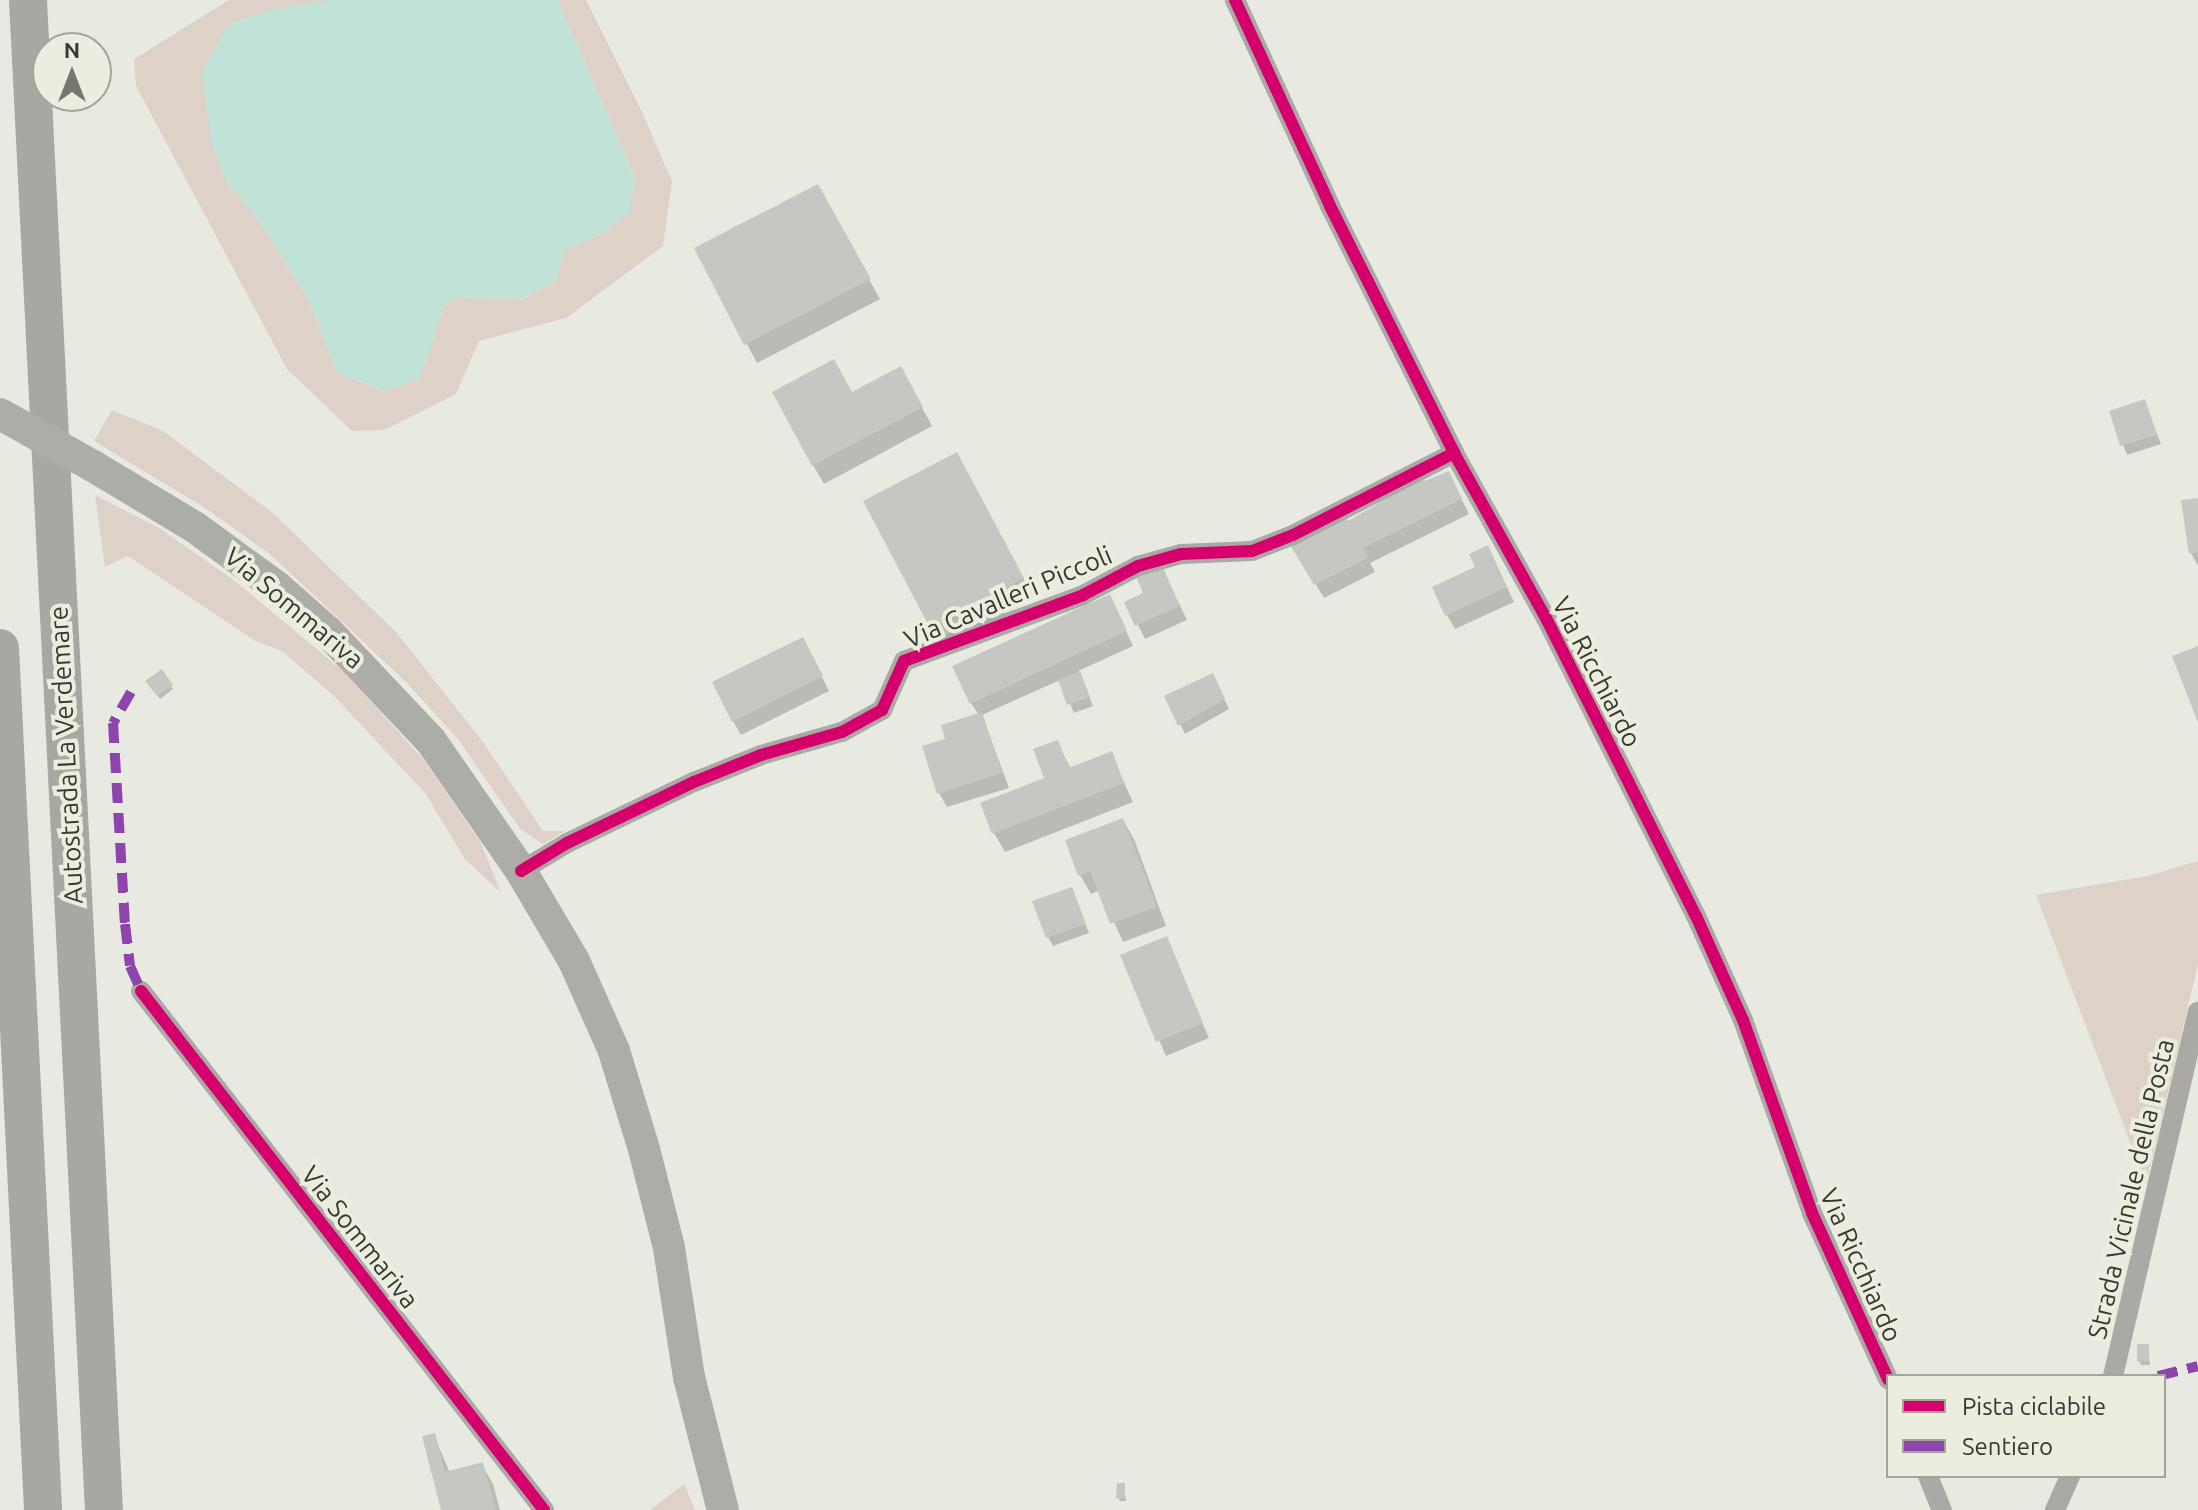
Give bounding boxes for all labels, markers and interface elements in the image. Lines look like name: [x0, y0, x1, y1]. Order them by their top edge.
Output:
north arrow: [32, 32, 112, 112]
text: N: [64, 37, 80, 62]
street label: Via Cavalleri Piccoli: [899, 539, 1117, 655]
street label: Via Sommariva: [218, 541, 370, 675]
street label: Via Ricchiardo: [1546, 592, 1648, 752]
street label: Autostrada La Verdemare: [43, 605, 89, 905]
street label: Strada Vicinale della Posta: [2081, 1036, 2181, 1342]
street label: Via Sommariva: [295, 1160, 425, 1314]
street label: Via Ricchiardo: [1813, 1184, 1909, 1346]
legend: [1886, 1374, 2166, 1478]
text: Pista ciclabile: [1962, 1393, 2106, 1420]
text: Sentiero: [1962, 1433, 2053, 1460]

